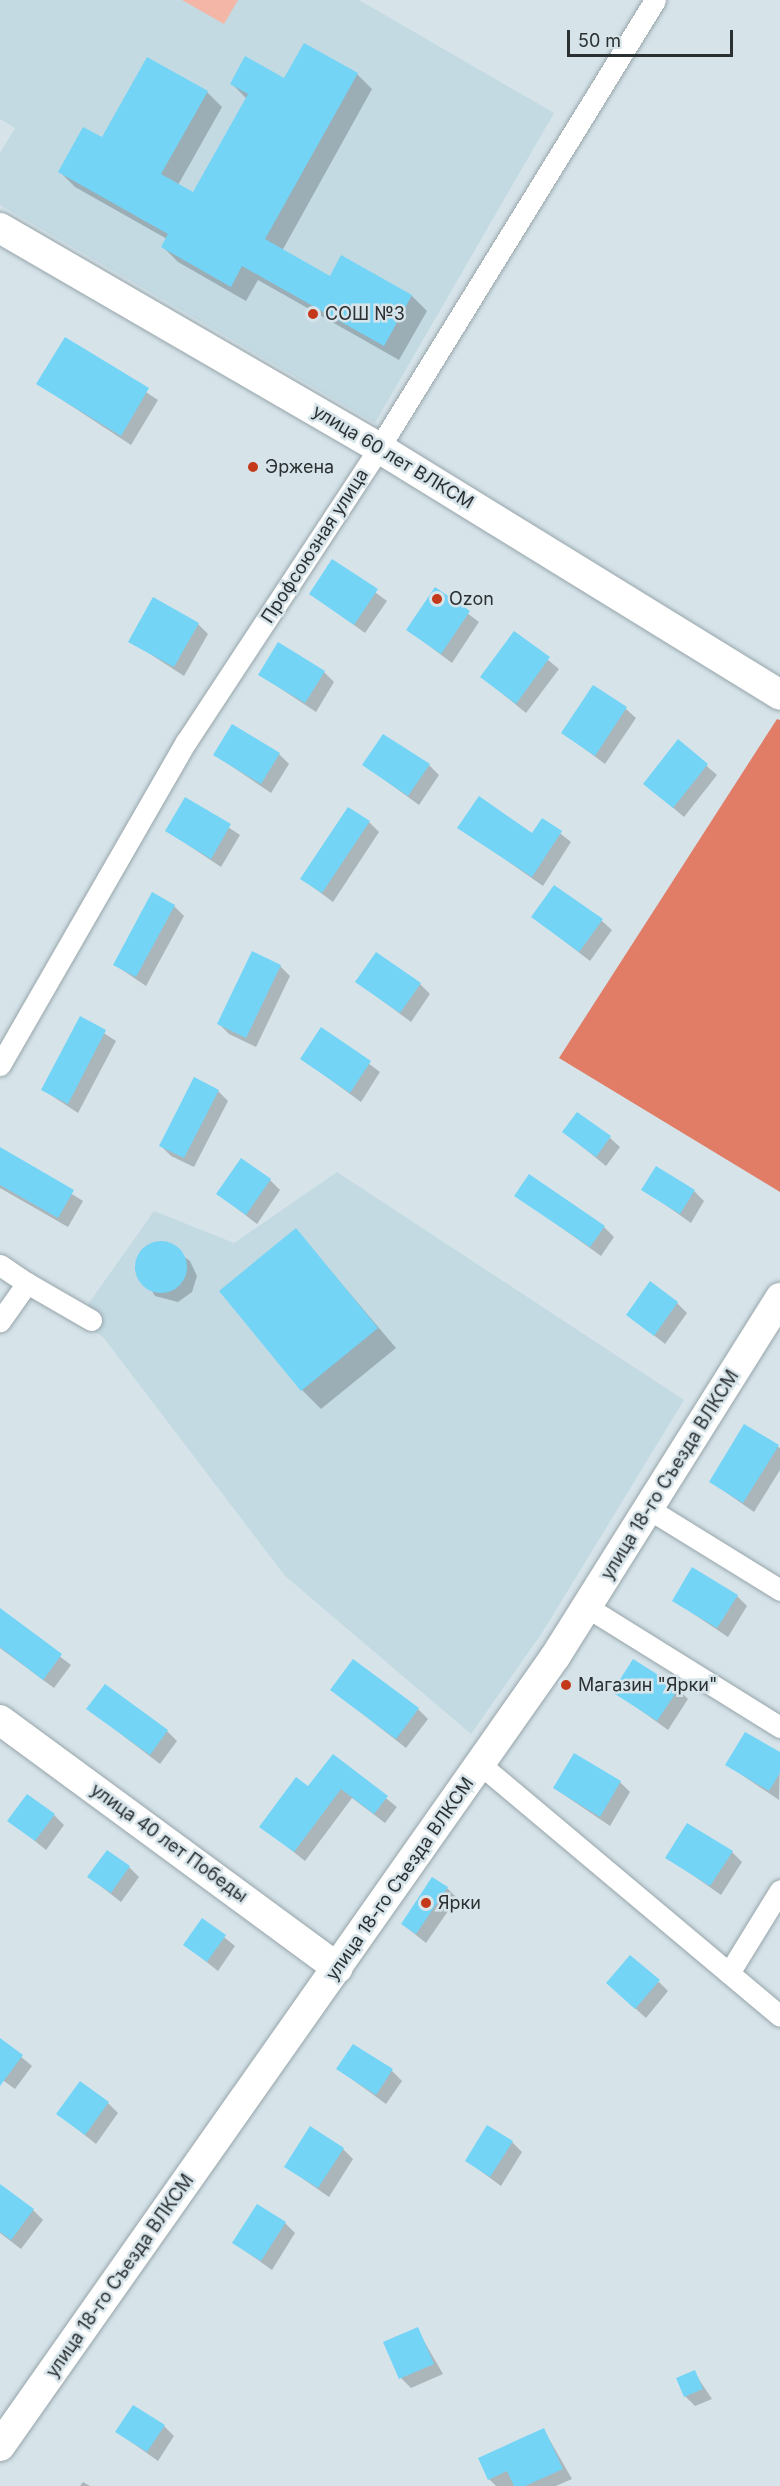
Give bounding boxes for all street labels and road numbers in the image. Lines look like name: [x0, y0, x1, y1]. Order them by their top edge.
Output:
street label: улица 60 лет ВЛКСМ: [308, 400, 478, 514]
street label: Профсоюзная улица: [257, 465, 373, 627]
street label: улица 18-го Съезда ВЛКСМ: [596, 1366, 744, 1584]
street label: улица 18-го Съезда ВЛКСМ: [321, 1773, 479, 1985]
street label: улица 40 лет Победы: [86, 1779, 252, 1907]
street label: улица 18-го Съезда ВЛКСМ: [41, 2170, 199, 2382]

